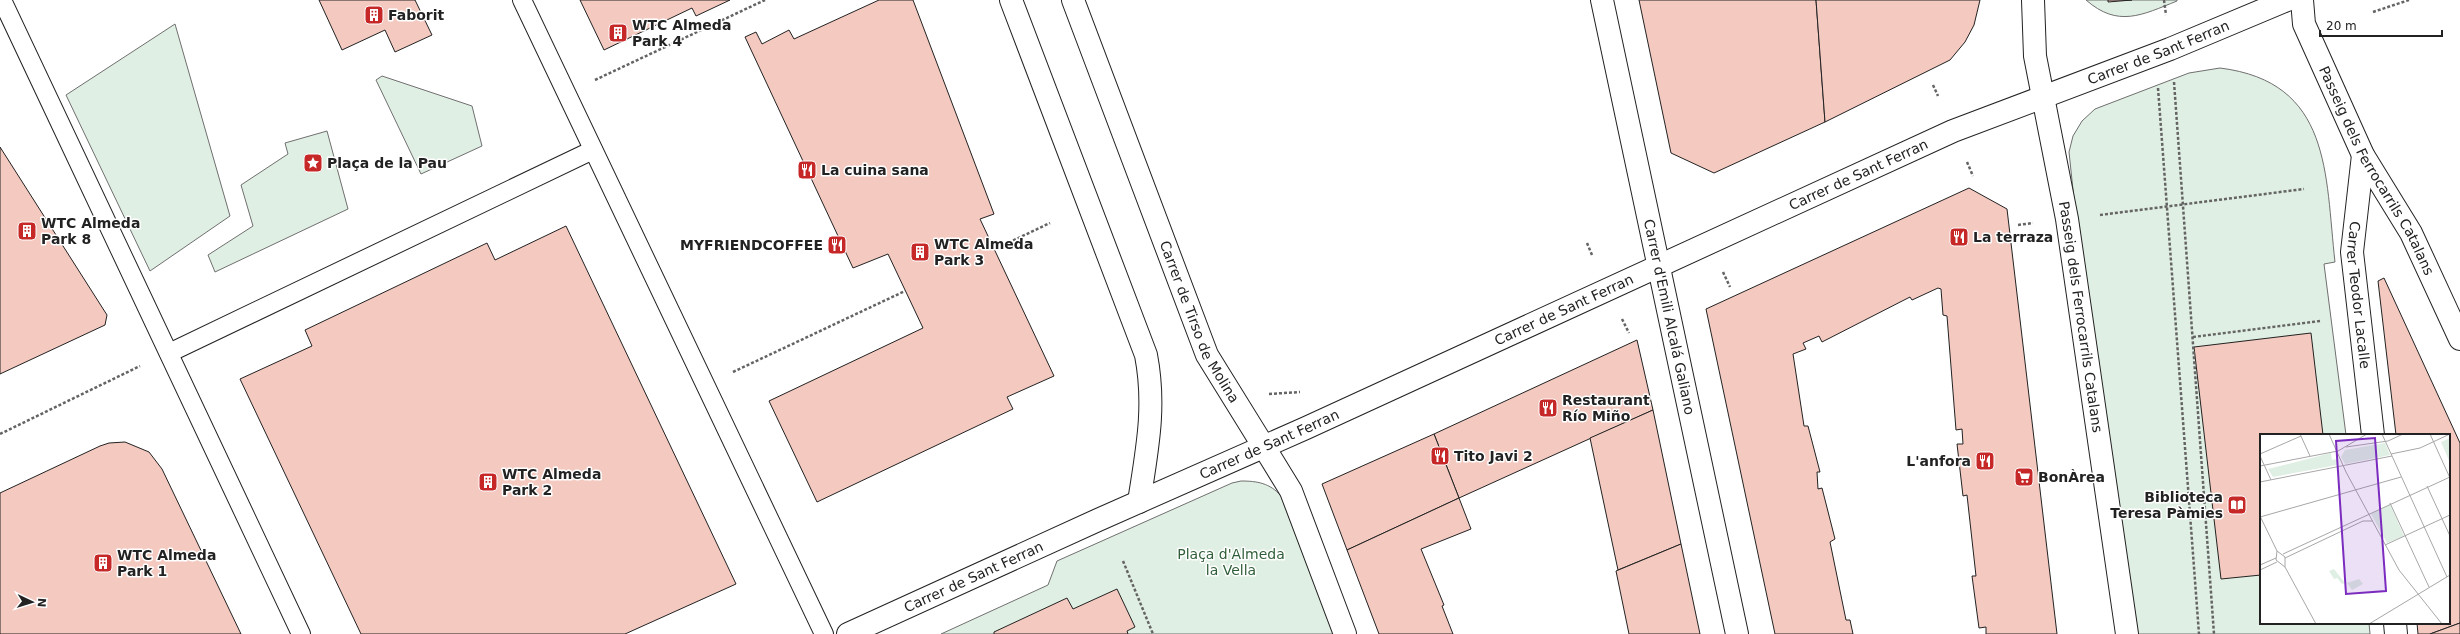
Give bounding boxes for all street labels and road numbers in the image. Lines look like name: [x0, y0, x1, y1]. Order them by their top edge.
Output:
street label: Carrer de Sant Ferran: [2085, 17, 2232, 87]
street label: Passeig dels Ferrocarrils Catalans: [2316, 64, 2437, 278]
street label: Carrer de Sant Ferran: [1786, 136, 1930, 213]
street label: Passeig dels Ferrocarrils Catalans: [2056, 200, 2106, 434]
street label: Carrer d'Emili Alcalá Galiano: [1641, 218, 1698, 416]
street label: Carrer Teodor Lacalle: [2344, 220, 2373, 370]
street label: Carrer de Tirso de Molina: [1157, 238, 1243, 406]
street label: Carrer de Sant Ferran: [1492, 271, 1636, 348]
street label: Carrer de Sant Ferran: [1197, 406, 1341, 482]
street label: Carrer de Sant Ferran: [901, 538, 1046, 615]

